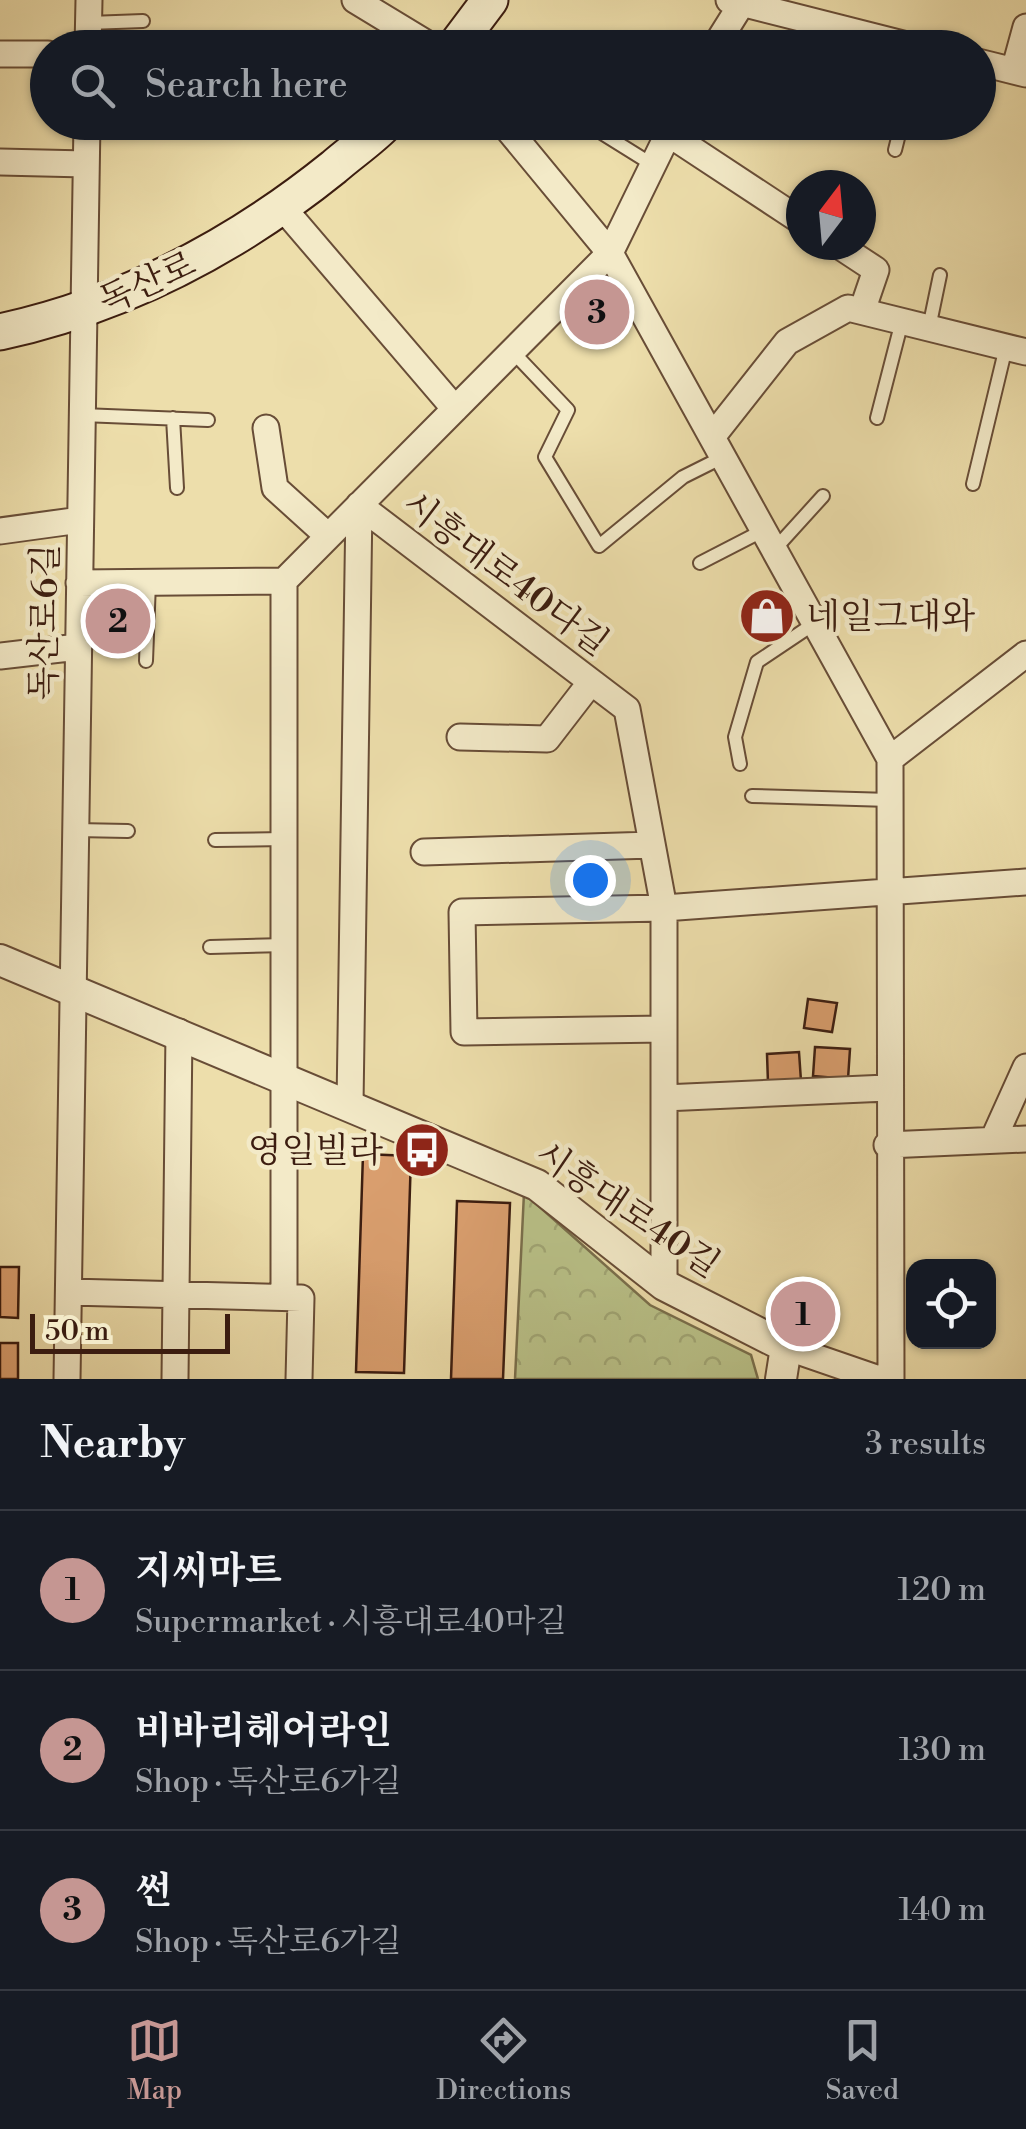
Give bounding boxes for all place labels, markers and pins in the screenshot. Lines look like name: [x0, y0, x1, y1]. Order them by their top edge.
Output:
pin: 3: [564, 274, 630, 350]
pin: 2: [86, 584, 150, 658]
shop icon: 네일그대와: [737, 586, 797, 646]
place label: 네일그대와: [806, 596, 975, 639]
bus stop icon: 영일빌라: [392, 1120, 452, 1180]
place label: 영일빌라: [248, 1130, 383, 1173]
pin: 1: [770, 1276, 836, 1352]

